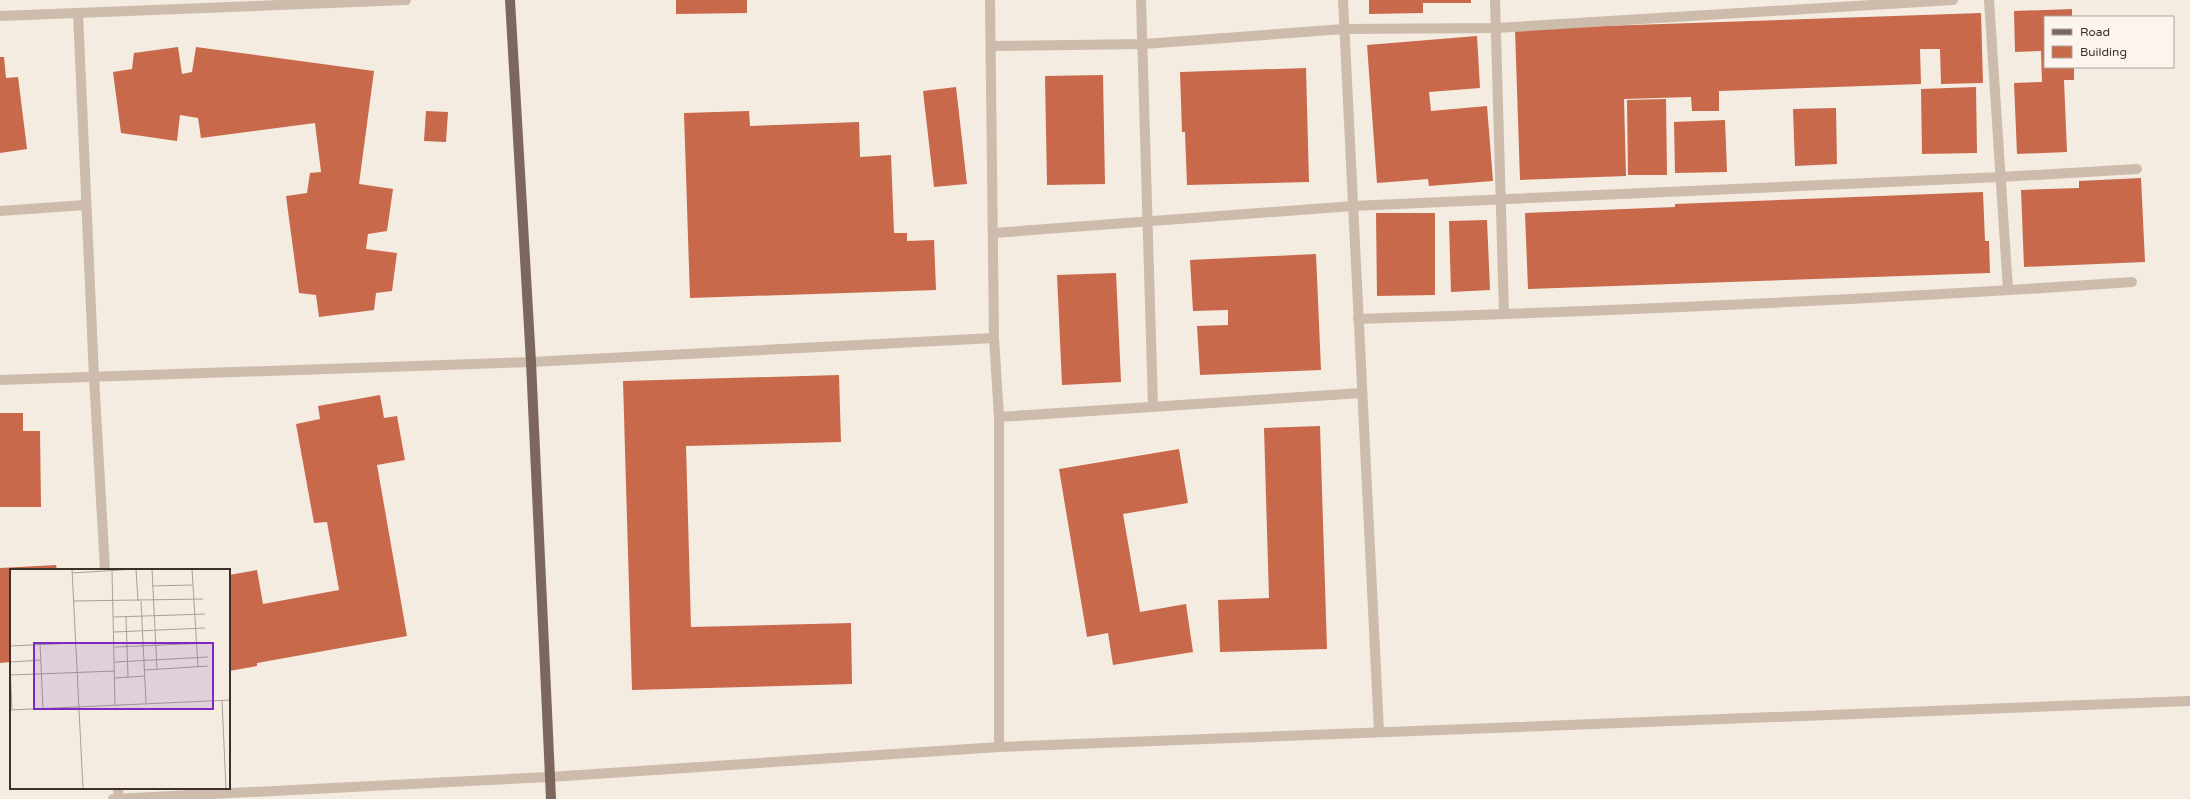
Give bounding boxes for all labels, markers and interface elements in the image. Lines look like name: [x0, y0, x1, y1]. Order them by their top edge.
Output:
legend: [2044, 16, 2174, 68]
text: Road: [2080, 25, 2110, 39]
text: Building: [2080, 45, 2127, 59]
inset map: [10, 569, 230, 789]

